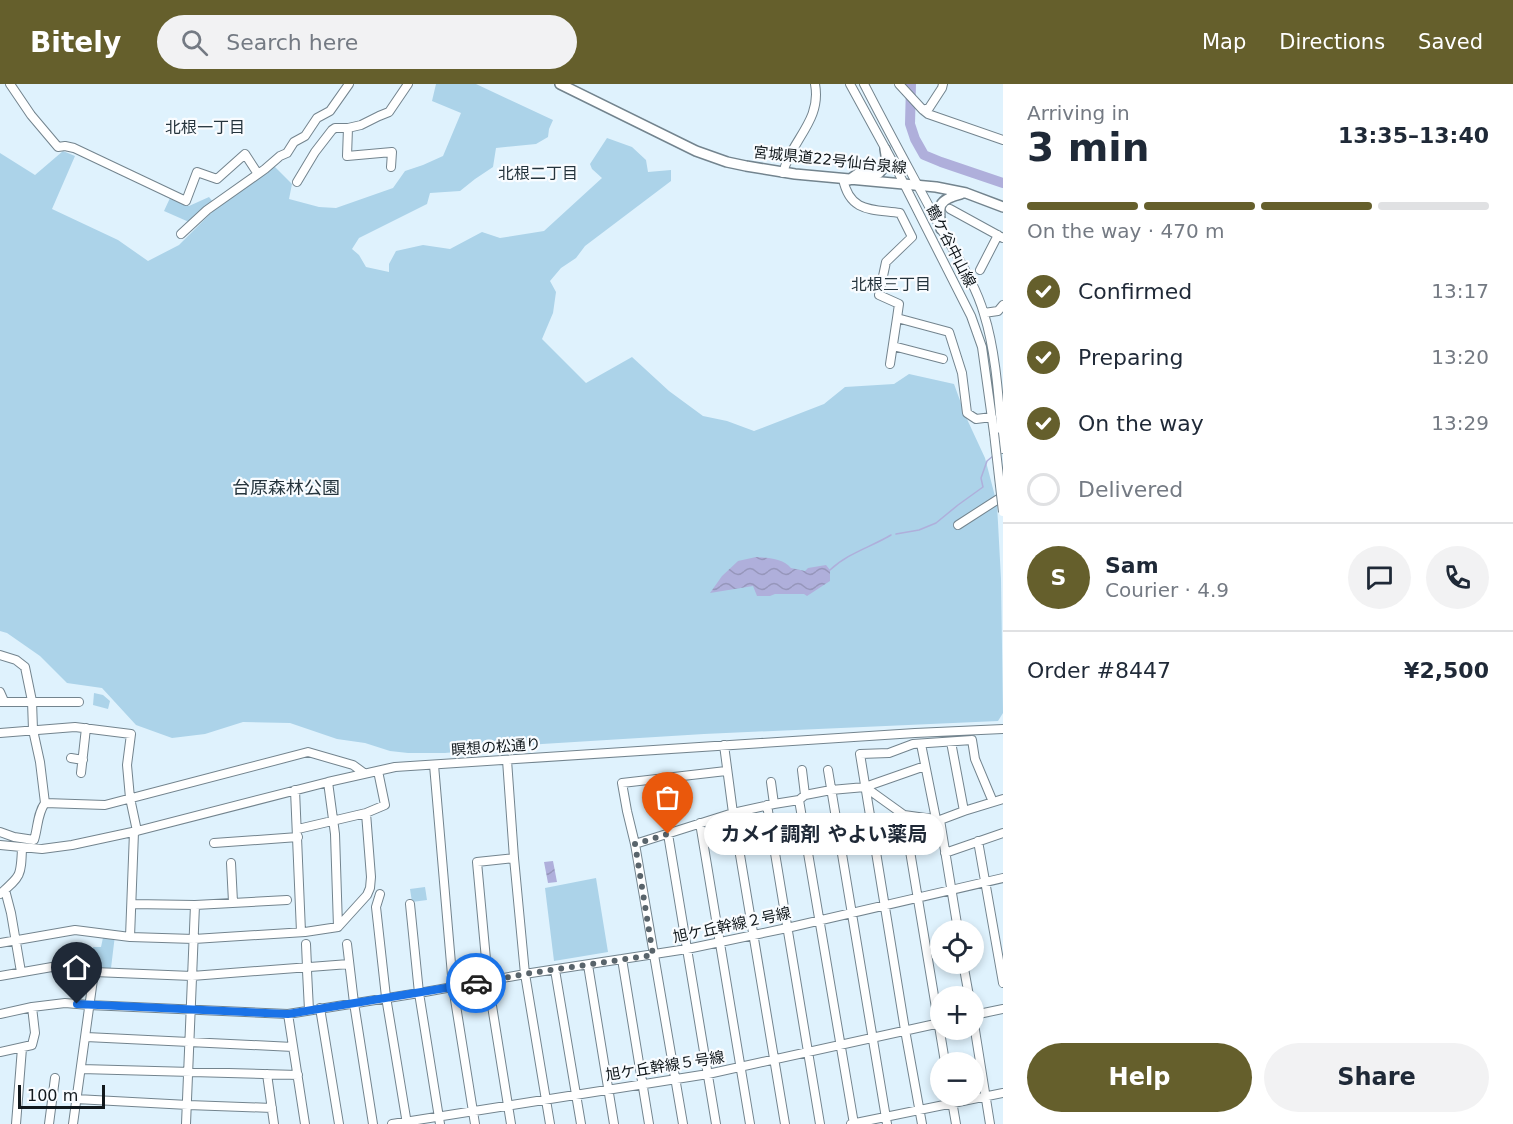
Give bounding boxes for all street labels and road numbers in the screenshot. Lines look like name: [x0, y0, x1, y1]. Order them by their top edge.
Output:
street label: 宮城県道22号仙台泉線: [752, 143, 908, 177]
street label: 鶴ケ谷中山線: [923, 202, 979, 290]
street label: 瞑想の松通り: [450, 735, 542, 759]
street label: 旭ケ丘幹線２号線: [671, 904, 793, 946]
street label: 旭ケ丘幹線５号線: [604, 1048, 726, 1084]

